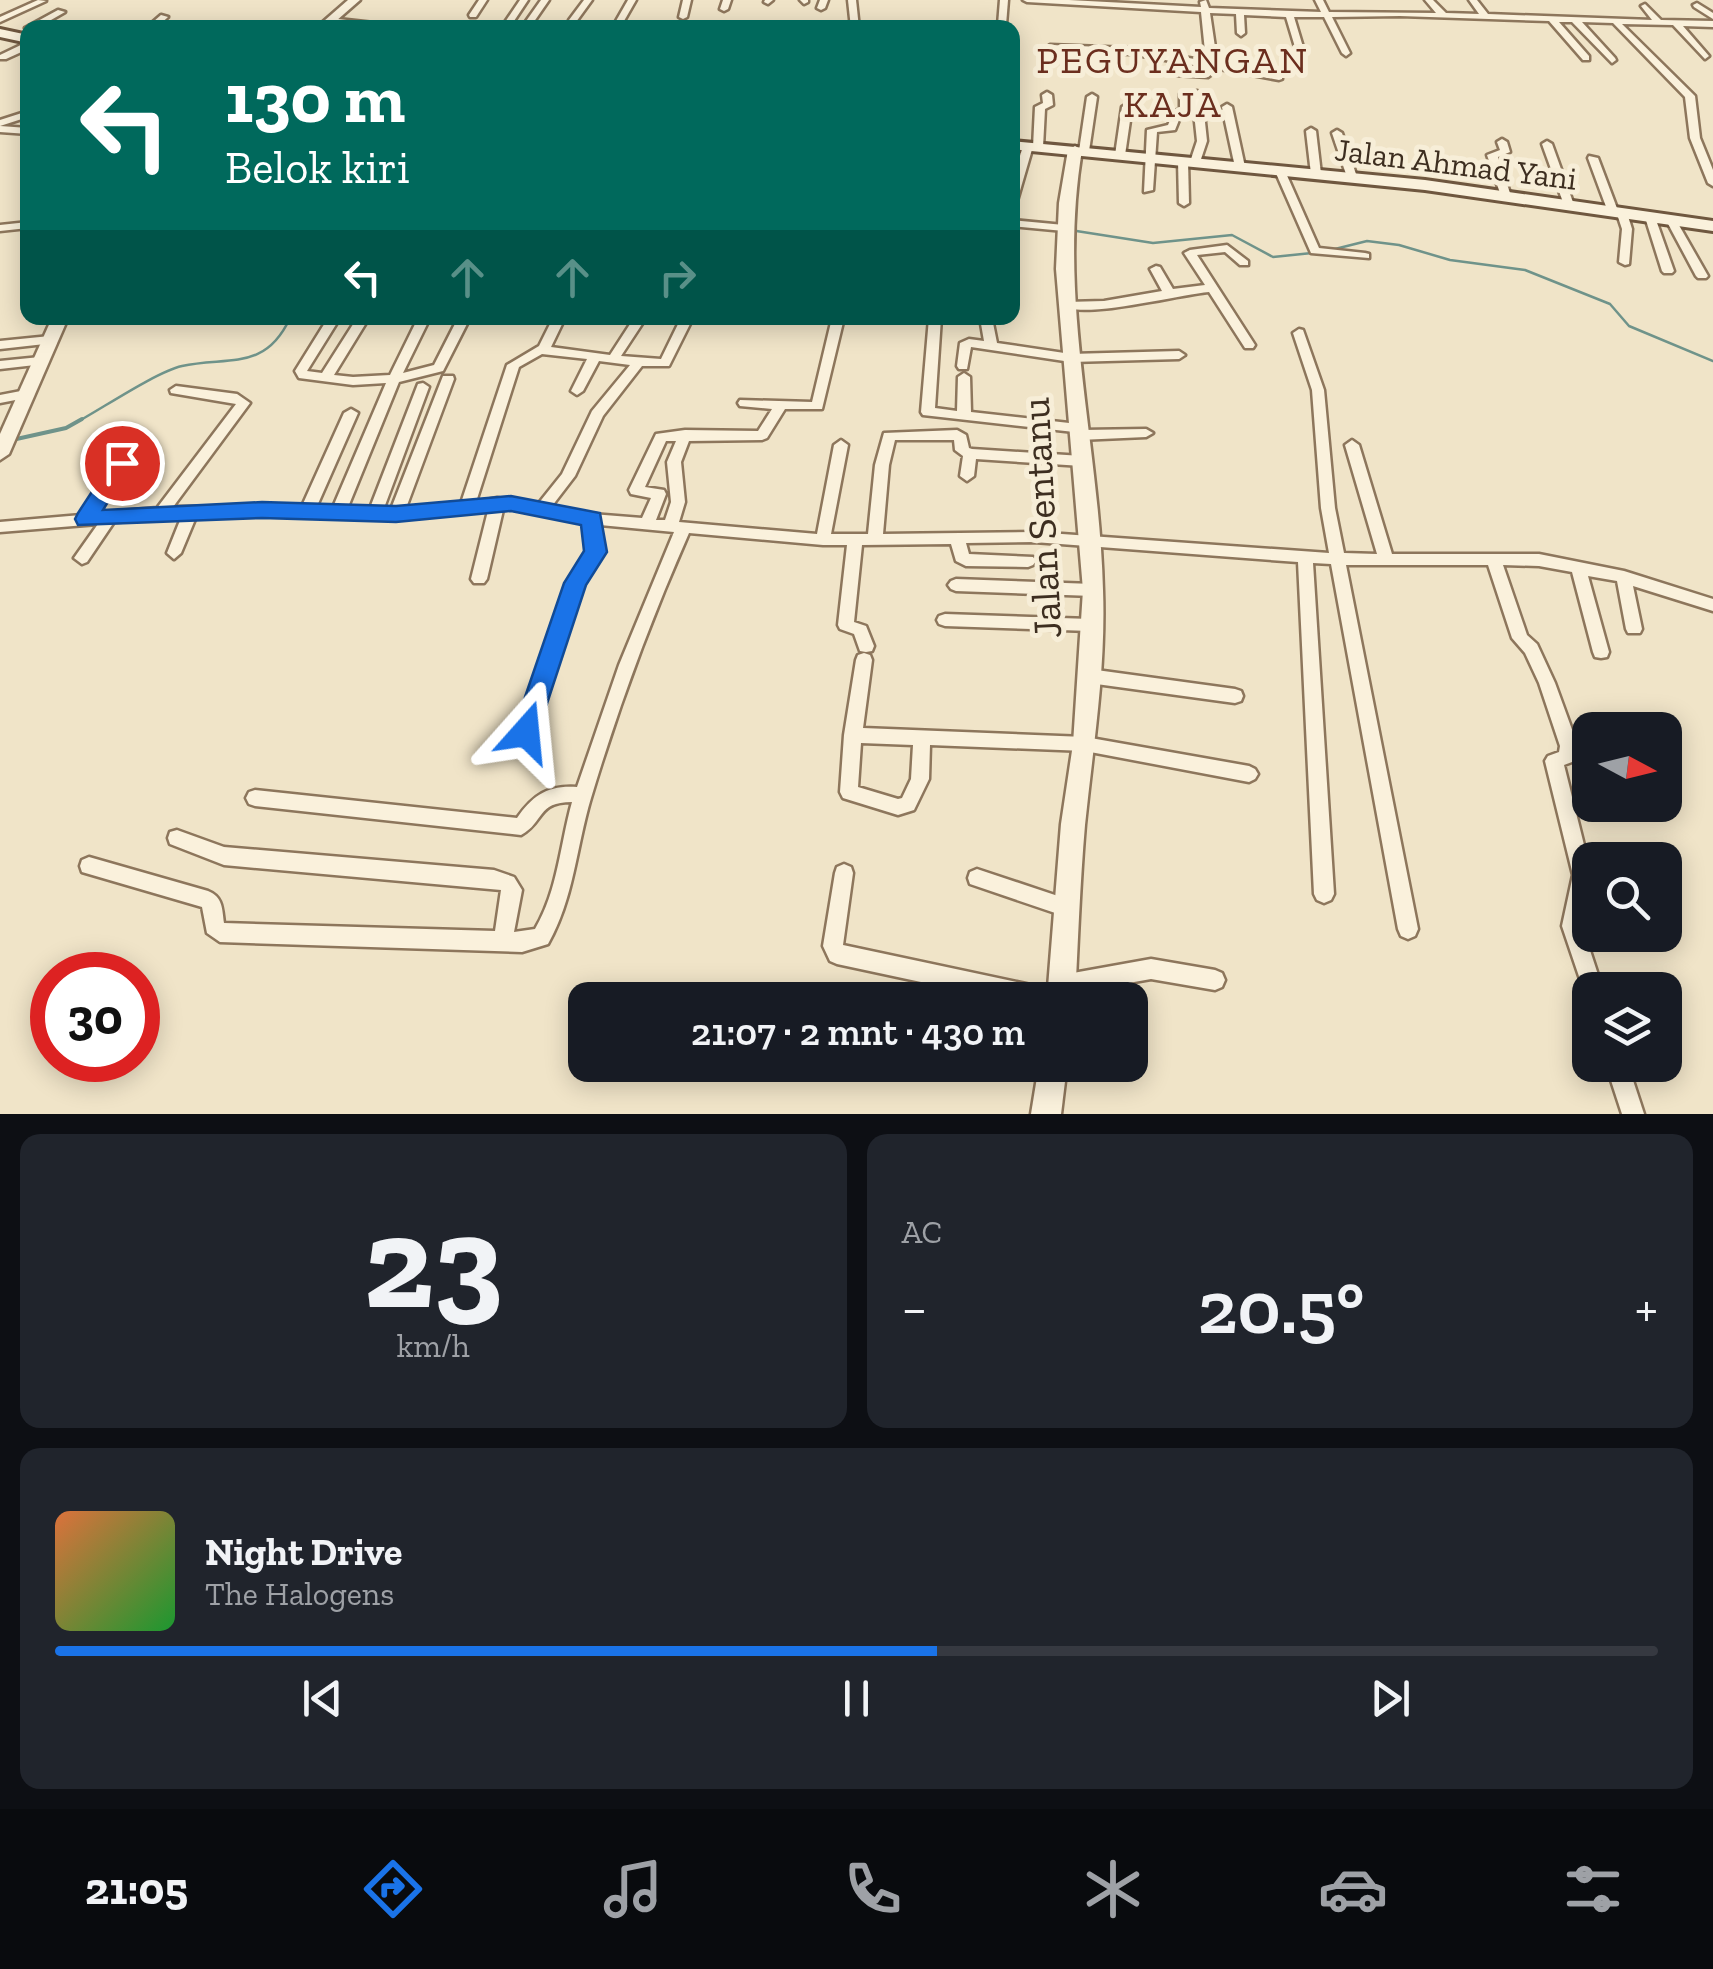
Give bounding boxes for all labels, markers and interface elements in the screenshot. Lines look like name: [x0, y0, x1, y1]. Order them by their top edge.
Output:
district label: PEGUYANGAN KAJA: [1036, 37, 1310, 127]
text: 130 m: [225, 56, 405, 140]
icon: left: [60, 60, 190, 190]
street label: Jalan Ahmad Yani: [1333, 130, 1579, 198]
text: Belok kiri: [225, 141, 410, 195]
icon: left: [335, 250, 390, 305]
icon: ahead: [440, 250, 495, 305]
icon: ahead: [545, 250, 600, 305]
icon: right: [650, 250, 705, 305]
street label: Jalan Sentanu: [1011, 396, 1071, 640]
pin: [80, 421, 165, 506]
icon: arrive: [95, 436, 150, 491]
position arrow: [474, 680, 578, 784]
north arrow: [1572, 712, 1682, 822]
map controls: [1572, 712, 1682, 1082]
button: search: [1572, 842, 1682, 952]
speed limit sign: 30: [30, 952, 160, 1082]
button: layers: [1572, 972, 1682, 1082]
text: 21:07 · 2 mnt · 430 m: [691, 1009, 1025, 1055]
text: 23: [364, 1184, 503, 1340]
text: AC: [902, 1213, 942, 1251]
text: 20.5°: [1198, 1262, 1364, 1352]
text: −: [902, 1275, 927, 1341]
text: +: [1635, 1275, 1658, 1341]
text: km/h: [397, 1327, 470, 1365]
text: Night Drive: [205, 1529, 402, 1575]
text: The Halogens: [205, 1575, 394, 1613]
icon: previous: [295, 1671, 350, 1726]
icon: pause: [829, 1671, 884, 1726]
icon: next: [1363, 1671, 1418, 1726]
icon: directions: [358, 1854, 428, 1924]
icon: music: [598, 1854, 668, 1924]
icon: phone: [838, 1854, 908, 1924]
icon: climate: [1078, 1854, 1148, 1924]
icon: car: [1318, 1854, 1388, 1924]
icon: filters: [1558, 1854, 1628, 1924]
text: 21:05: [85, 1862, 188, 1916]

